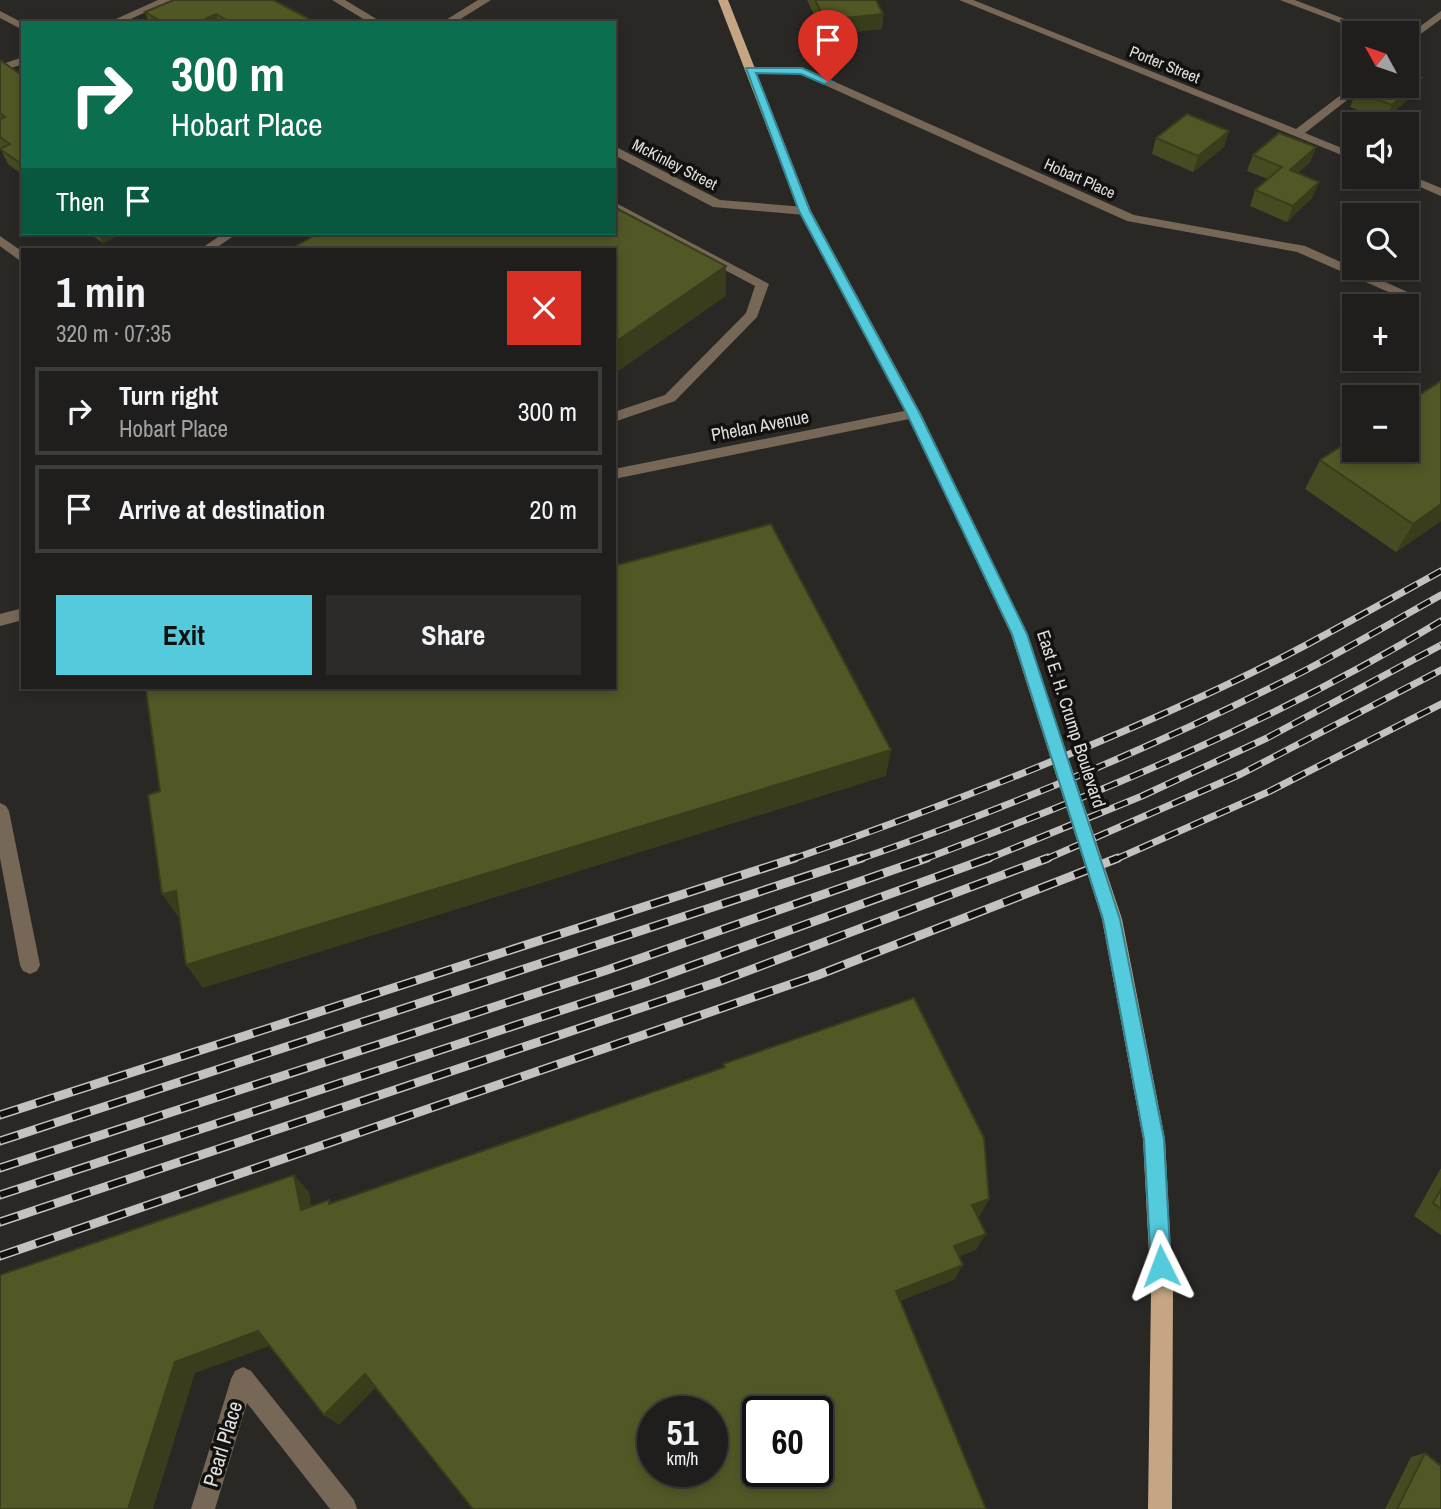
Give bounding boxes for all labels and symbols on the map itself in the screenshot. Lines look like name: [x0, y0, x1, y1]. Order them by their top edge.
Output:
pin: [798, 10, 858, 82]
north arrow: [1342, 21, 1419, 98]
street label: Porter Street: [1126, 40, 1204, 88]
street label: McKinley Street: [629, 133, 722, 195]
street label: Hobart Place: [1041, 153, 1119, 203]
street label: Phelan Avenue: [709, 404, 811, 447]
street label: East E. H. Crump Boulevard: [1031, 627, 1112, 811]
position arrow: [1124, 1229, 1198, 1303]
speed limit sign: 60: [742, 1396, 833, 1487]
street label: Pearl Place: [196, 1398, 249, 1490]

